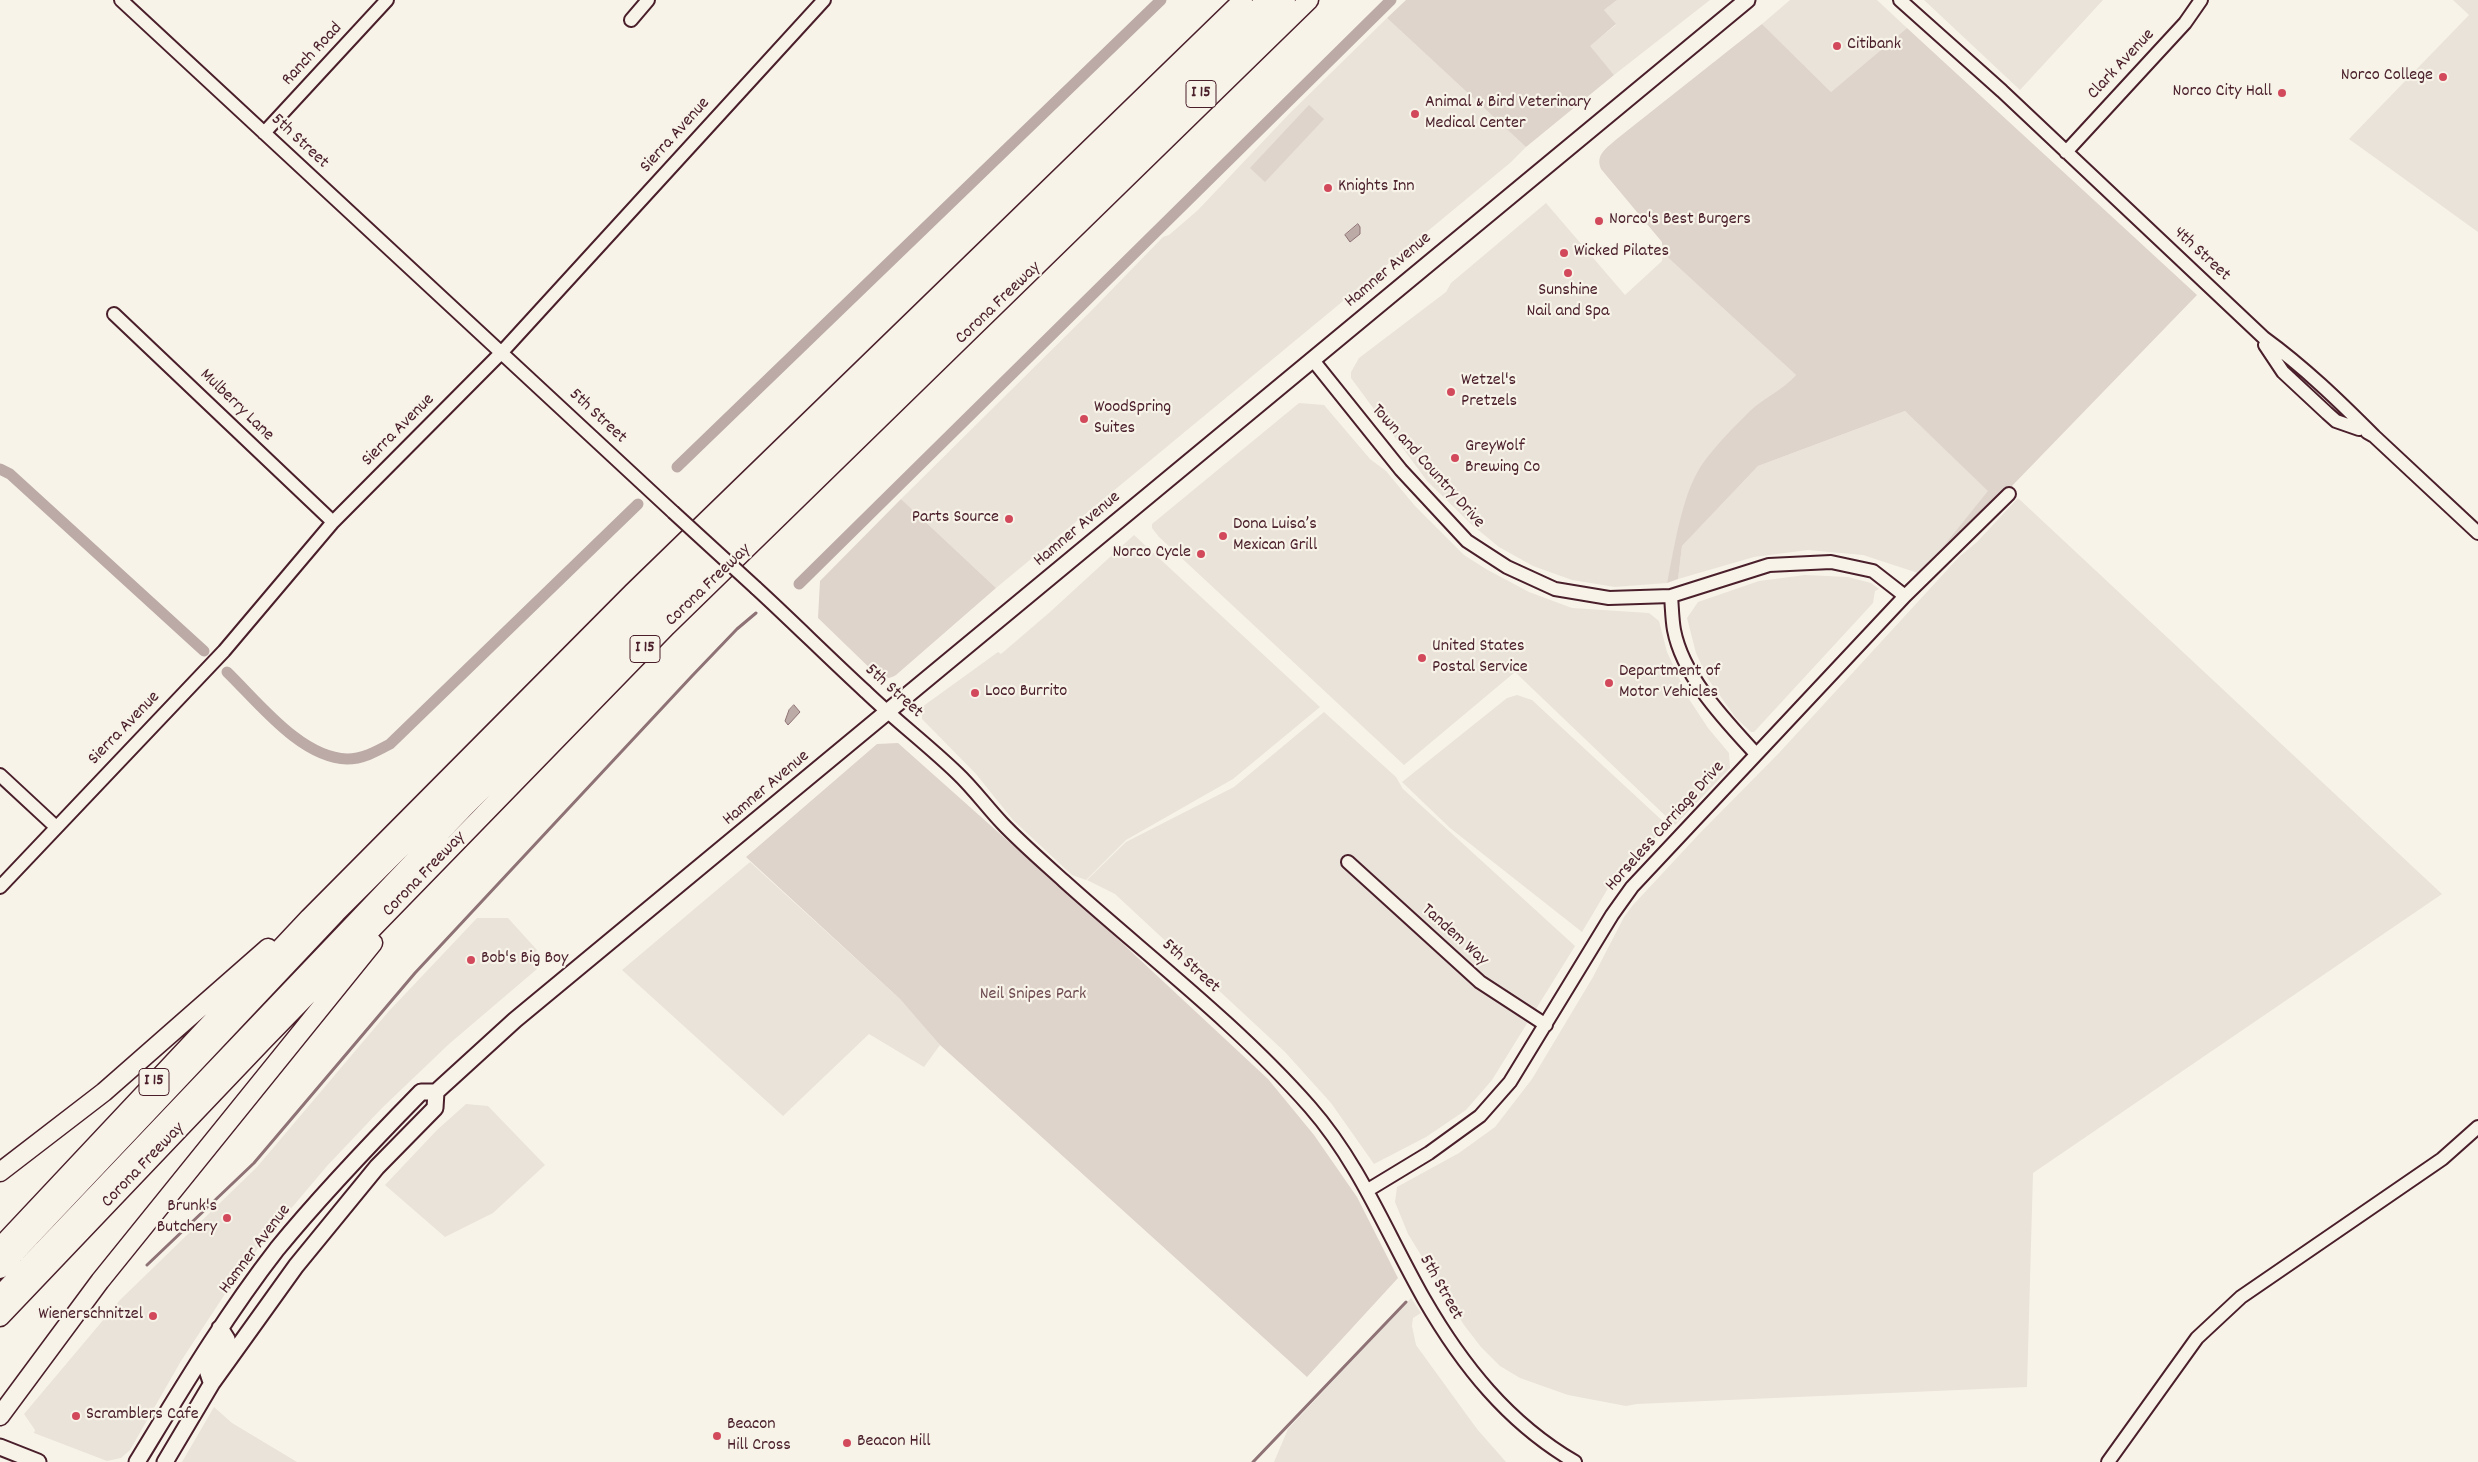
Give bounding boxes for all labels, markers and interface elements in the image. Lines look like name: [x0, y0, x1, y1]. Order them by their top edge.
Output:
street label: Ranch Road: [278, 19, 348, 91]
street label: Clark Avenue: [2084, 25, 2160, 105]
place label: Citibank: [1847, 35, 1901, 57]
marker: Citibank: [1831, 40, 1843, 52]
place label: Norco College: [2341, 66, 2433, 88]
marker: Norco College: [2437, 71, 2449, 83]
road number: I 15: [1186, 80, 1216, 108]
place label: Norco City Hall: [2173, 82, 2272, 104]
marker: Norco City Hall: [2276, 87, 2288, 99]
place label: Animal & Bird Veterinary Medical Center: [1425, 93, 1591, 136]
street label: Sierra Avenue: [636, 94, 716, 178]
marker: Animal & Bird Veterinary Medical Center: [1409, 108, 1421, 120]
street label: 5th Street: [266, 110, 332, 174]
place label: Knights Inn: [1338, 177, 1415, 199]
marker: Knights Inn: [1322, 182, 1334, 194]
place label: Norco's Best Burgers: [1609, 210, 1751, 232]
marker: Norco's Best Burgers: [1593, 215, 1605, 227]
street label: 4th Street: [2168, 223, 2234, 287]
street label: Hamner Avenue: [1341, 229, 1437, 313]
place label: Wicked Pilates: [1574, 242, 1669, 264]
marker: Wicked Pilates: [1558, 247, 1570, 259]
street label: Corona Freeway: [952, 258, 1046, 350]
marker: Sunshine Nail and Spa: [1562, 267, 1574, 279]
place label: Sunshine Nail and Spa: [1526, 281, 1610, 324]
street label: Mulberry Lane: [194, 365, 278, 447]
place label: Wetzel's Pretzels: [1461, 371, 1517, 414]
street label: 5th Street: [564, 385, 630, 449]
marker: Wetzel's Pretzels: [1445, 386, 1457, 398]
street label: Sierra Avenue: [358, 390, 440, 472]
place label: WoodSpring Suites: [1094, 398, 1171, 440]
street label: Town and Country Drive: [1366, 401, 1488, 533]
marker: WoodSpring Suites: [1078, 413, 1090, 425]
place label: GreyWolf Brewing Co: [1465, 437, 1540, 479]
marker: GreyWolf Brewing Co: [1449, 452, 1461, 464]
street label: Hamner Avenue: [1030, 488, 1126, 572]
place label: Parts Source: [912, 508, 999, 530]
marker: Parts Source: [1003, 513, 1015, 525]
place label: Dona Luisa’s Mexican Grill: [1233, 515, 1317, 558]
marker: Dona Luisa’s Mexican Grill: [1217, 530, 1229, 542]
street label: Corona Freeway: [662, 540, 756, 632]
place label: Norco Cycle: [1112, 543, 1191, 565]
marker: Norco Cycle: [1195, 548, 1207, 560]
road number: I 15: [630, 636, 660, 662]
place label: United States Postal Service: [1432, 637, 1528, 680]
marker: United States Postal Service: [1416, 652, 1428, 664]
street label: 5th Street: [859, 660, 927, 724]
place label: Department of Motor Vehicles: [1619, 662, 1720, 704]
marker: Department of Motor Vehicles: [1603, 677, 1615, 689]
place label: Loco Burrito: [985, 682, 1067, 704]
marker: Loco Burrito: [969, 687, 981, 699]
street label: Sierra Avenue: [84, 688, 166, 770]
street label: Hamner Avenue: [719, 747, 815, 831]
street label: Horseless Carriage Drive: [1602, 757, 1730, 897]
street label: Corona Freeway: [379, 828, 471, 922]
street label: Tandem Way: [1416, 900, 1492, 972]
street label: 5th Street: [1156, 935, 1224, 999]
place label: Bob's Big Boy: [481, 949, 568, 971]
marker: Bob's Big Boy: [465, 954, 477, 966]
park label: Neil Snipes Park: [980, 985, 1086, 1007]
road number: I 15: [139, 1068, 169, 1096]
street label: Corona Freeway: [98, 1119, 190, 1213]
place label: Brunk's Butchery: [157, 1197, 217, 1240]
street label: Hamner Avenue: [215, 1201, 297, 1299]
marker: Brunk's Butchery: [221, 1212, 233, 1224]
street label: 5th Street: [1413, 1252, 1467, 1324]
place label: Wienerschnitzel: [38, 1305, 143, 1327]
marker: Wienerschnitzel: [147, 1310, 159, 1322]
place label: Scramblers Cafe: [86, 1405, 199, 1427]
marker: Scramblers Cafe: [70, 1410, 82, 1422]
place label: Beacon Hill Cross: [727, 1415, 791, 1458]
marker: Beacon Hill Cross: [711, 1430, 723, 1442]
place label: Beacon Hill: [857, 1432, 931, 1454]
marker: Beacon Hill: [841, 1437, 853, 1449]

